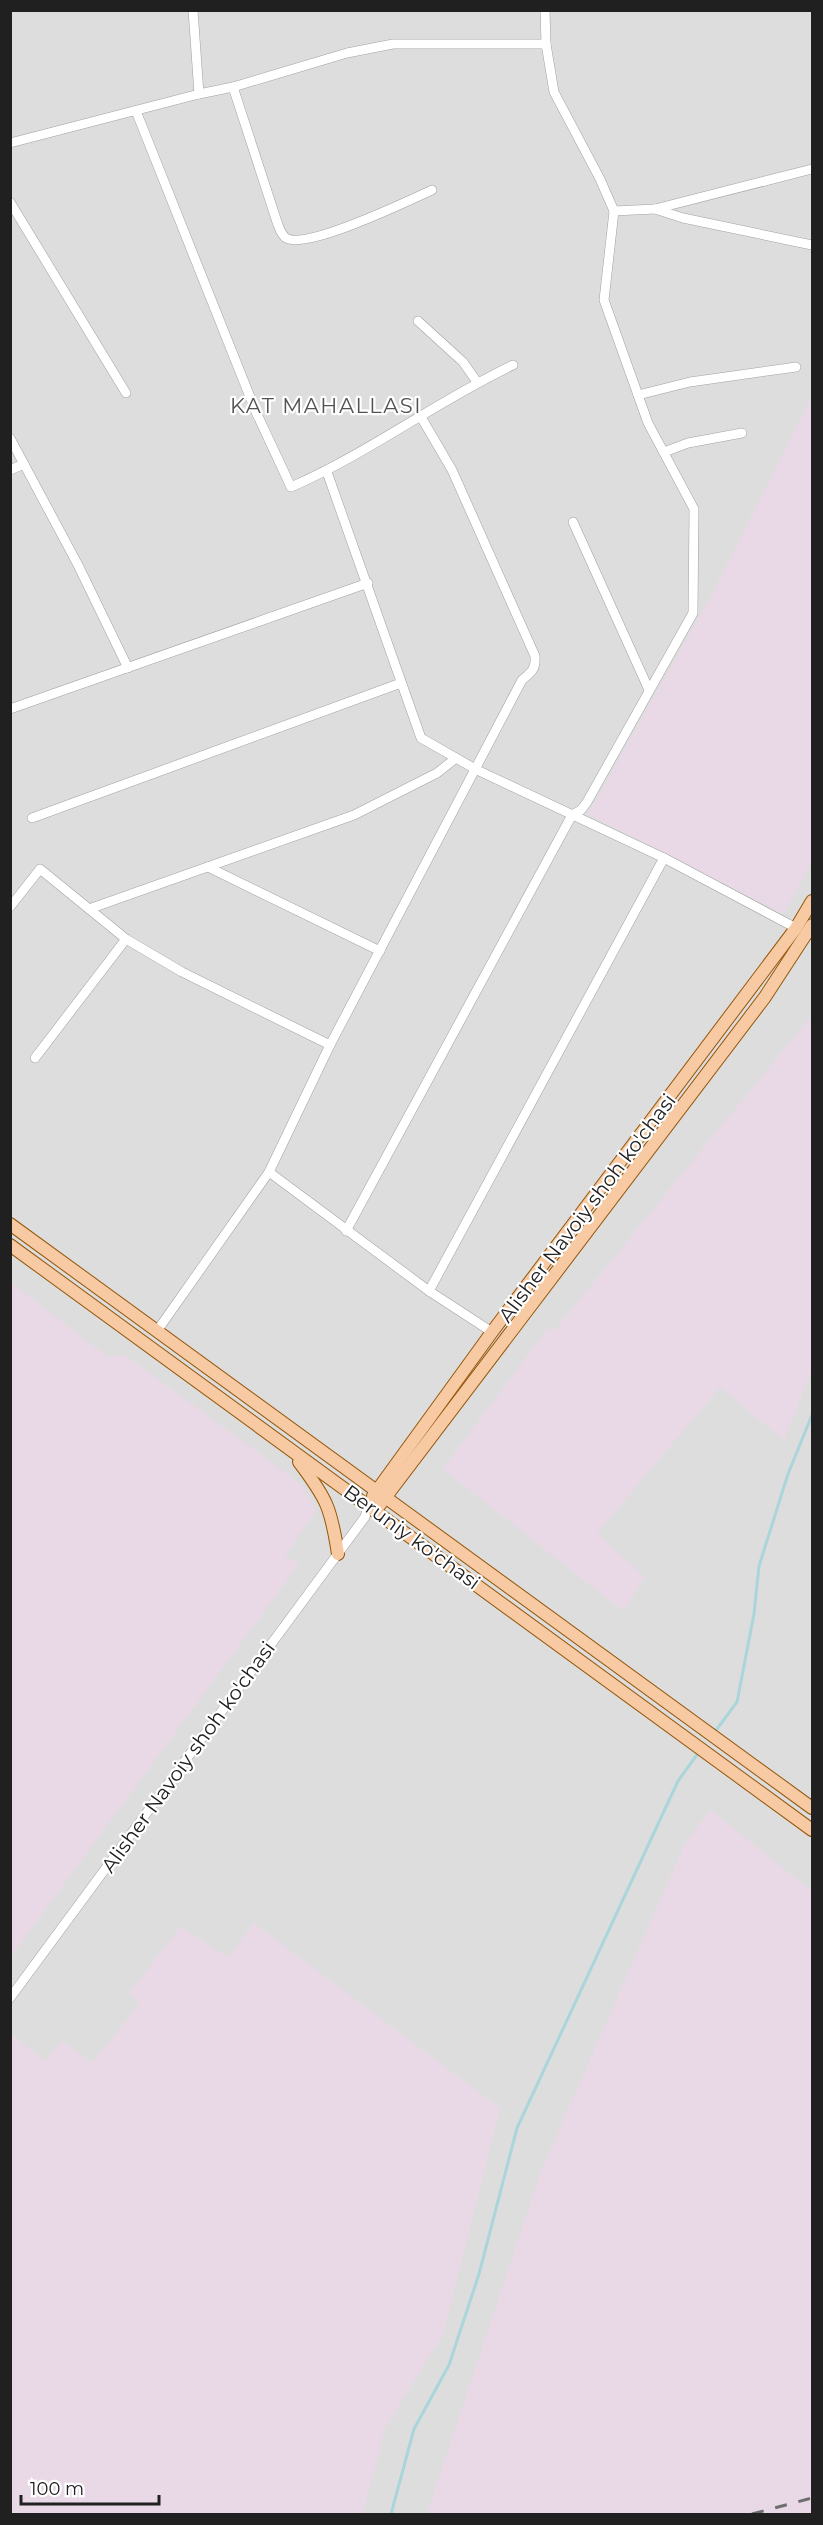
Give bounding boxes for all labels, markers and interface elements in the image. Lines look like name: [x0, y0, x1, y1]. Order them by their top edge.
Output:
district label: KAT MAHALLASI: [230, 393, 422, 418]
street label: Alisher Navoiy shoh ko'chasi: [493, 1089, 681, 1327]
street label: Beruniy ko'chasi: [339, 1480, 485, 1594]
street label: Alisher Navoiy shoh ko'chasi: [96, 1637, 280, 1877]
scale bar: [21, 2468, 159, 2506]
text: 100 m: [30, 2478, 84, 2500]

